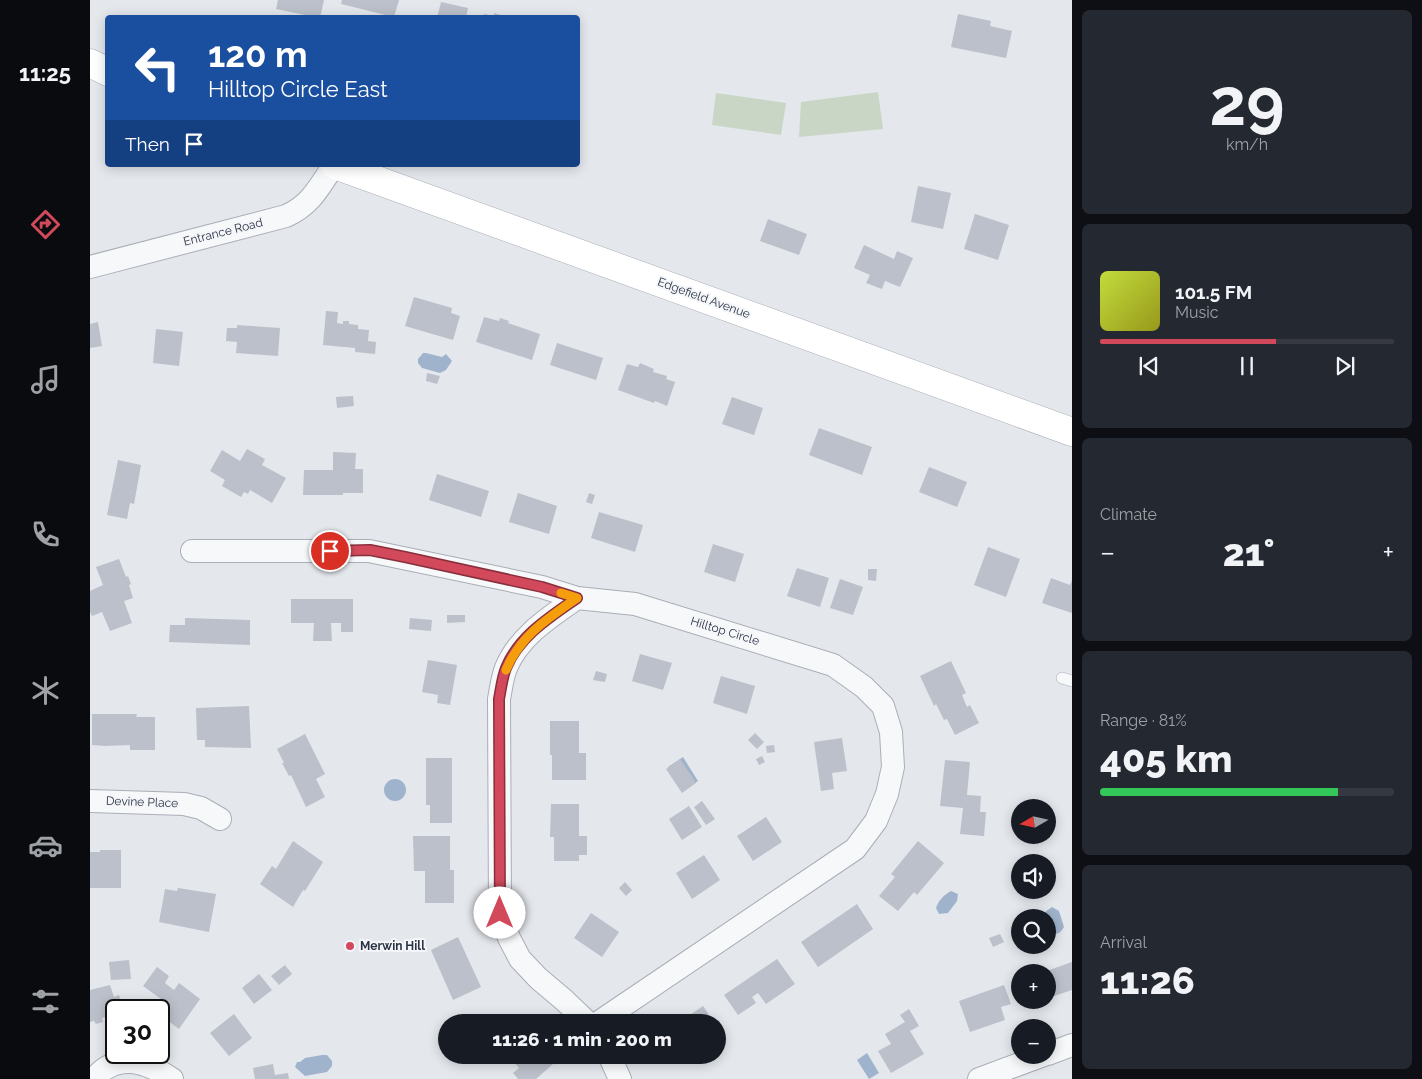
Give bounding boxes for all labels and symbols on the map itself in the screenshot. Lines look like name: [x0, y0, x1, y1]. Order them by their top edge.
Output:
street label: Entrance Road: [182, 215, 264, 249]
street label: Edgefield Avenue: [656, 275, 752, 321]
pin: [309, 530, 351, 572]
street label: Hilltop Circle: [689, 614, 761, 648]
street label: Devine Place: [106, 794, 178, 810]
north arrow: [1011, 799, 1056, 844]
position arrow: [473, 886, 525, 938]
place label: Merwin Hill: [360, 939, 425, 953]
marker: Merwin Hill: [344, 940, 356, 952]
speed limit sign: 30: [105, 999, 170, 1064]

